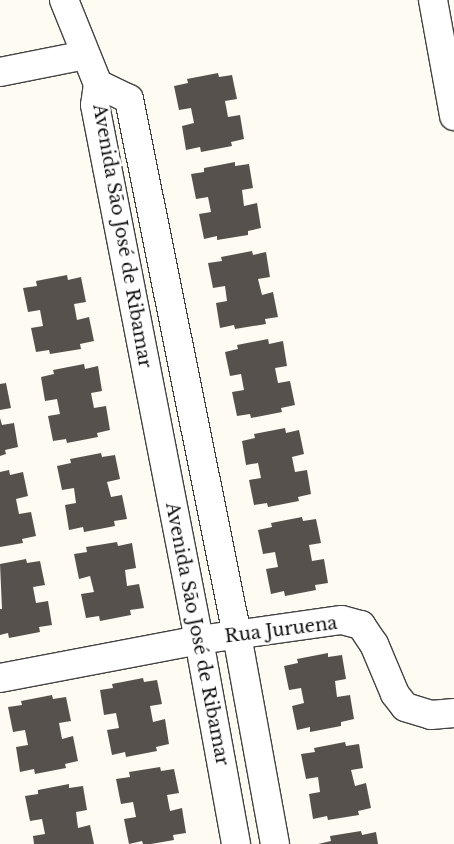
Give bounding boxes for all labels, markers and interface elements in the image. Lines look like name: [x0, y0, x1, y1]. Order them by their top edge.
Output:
street label: Avenida São José de Ribamar: [88, 102, 156, 370]
street label: Avenida São José de Ribamar: [161, 501, 233, 767]
street label: Rua Juruena: [223, 612, 339, 648]

